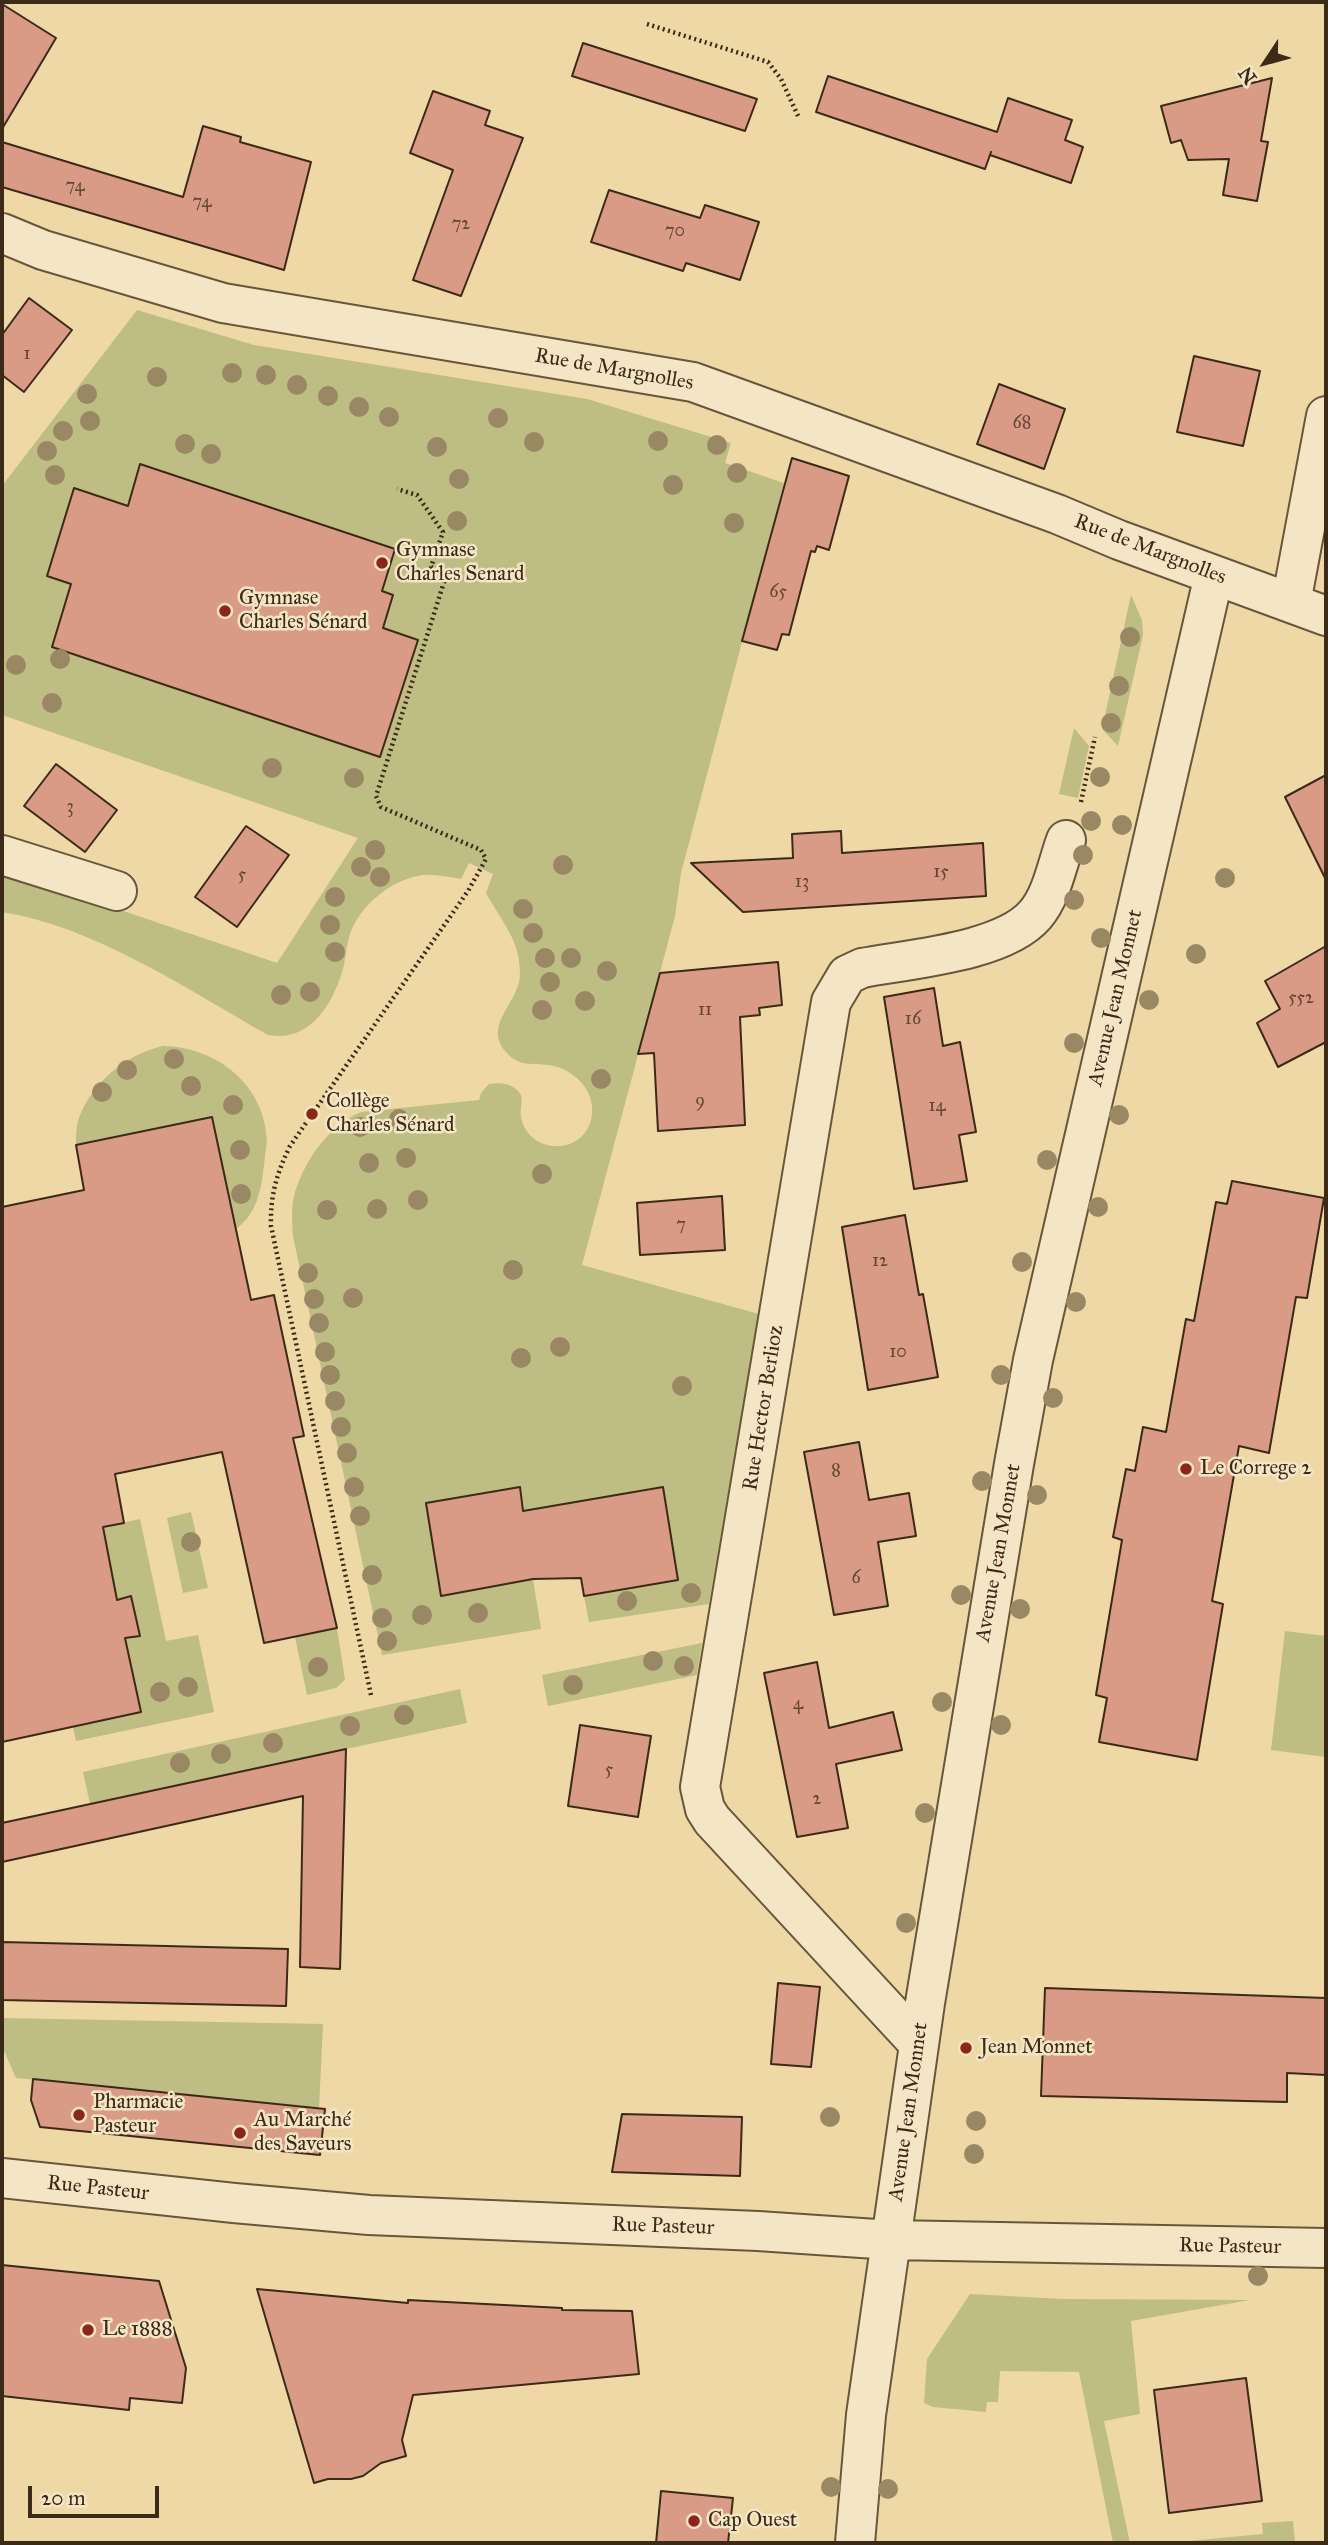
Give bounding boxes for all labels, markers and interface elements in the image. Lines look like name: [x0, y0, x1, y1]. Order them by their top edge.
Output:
north arrow: [1230, 28, 1300, 98]
text: N: [1234, 62, 1262, 89]
house number: 74: [65, 176, 85, 198]
house number: 74: [192, 192, 212, 214]
house number: 72: [452, 214, 470, 236]
house number: 70: [665, 221, 685, 243]
house number: 1: [23, 344, 31, 366]
street label: Rue de Margnolles: [533, 344, 695, 396]
house number: 68: [1013, 413, 1031, 435]
street label: Rue de Margnolles: [1070, 509, 1230, 591]
place label: Gymnase Charles Senard: [396, 538, 525, 588]
marker: Gymnase Charles Senard: [374, 555, 390, 571]
house number: 65: [769, 582, 787, 604]
place label: Gymnase Charles Sénard: [239, 586, 368, 636]
marker: Gymnase Charles Sénard: [217, 603, 233, 619]
house number: 3: [66, 797, 74, 819]
house number: 15: [933, 862, 949, 884]
house number: 5: [238, 865, 246, 887]
house number: 13: [795, 872, 809, 894]
street label: Avenue Jean Monnet: [1083, 907, 1149, 1089]
house number: 552: [1288, 988, 1314, 1010]
house number: 11: [698, 1000, 712, 1022]
house number: 16: [905, 1009, 921, 1031]
place label: Collège Charles Sénard: [326, 1089, 455, 1139]
house number: 9: [695, 1091, 705, 1113]
house number: 14: [928, 1096, 946, 1118]
marker: Collège Charles Sénard: [304, 1106, 320, 1122]
house number: 7: [676, 1215, 686, 1237]
house number: 12: [872, 1251, 888, 1273]
street label: Rue Hector Berlioz: [738, 1323, 790, 1493]
house number: 10: [889, 1342, 907, 1364]
place label: Le Correge 2: [1200, 1456, 1312, 1482]
house number: 8: [831, 1461, 841, 1483]
marker: Le Correge 2: [1178, 1461, 1194, 1477]
street label: Avenue Jean Monnet: [971, 1462, 1027, 1644]
house number: 6: [851, 1568, 861, 1590]
house number: 4: [793, 1694, 803, 1716]
house number: 5: [605, 1760, 613, 1782]
house number: 2: [813, 1789, 821, 1811]
street label: Avenue Jean Monnet: [884, 2021, 934, 2203]
place label: Jean Monnet: [980, 2035, 1093, 2061]
marker: Jean Monnet: [958, 2040, 974, 2056]
place label: Pharmacie Pasteur: [93, 2090, 183, 2140]
marker: Pharmacie Pasteur: [71, 2107, 87, 2123]
place label: Au Marché des Saveurs: [254, 2108, 352, 2158]
marker: Au Marché des Saveurs: [232, 2125, 248, 2141]
street label: Rue Pasteur: [46, 2171, 150, 2207]
street label: Rue Pasteur: [611, 2213, 715, 2241]
street label: Rue Pasteur: [1179, 2234, 1281, 2260]
place label: Le 1888: [102, 2317, 173, 2343]
marker: Le 1888: [80, 2322, 96, 2338]
scale bar: [32, 2472, 163, 2516]
text: 20 m: [41, 2485, 86, 2511]
place label: Cap Ouest: [708, 2508, 797, 2534]
marker: Cap Ouest: [686, 2513, 702, 2529]

